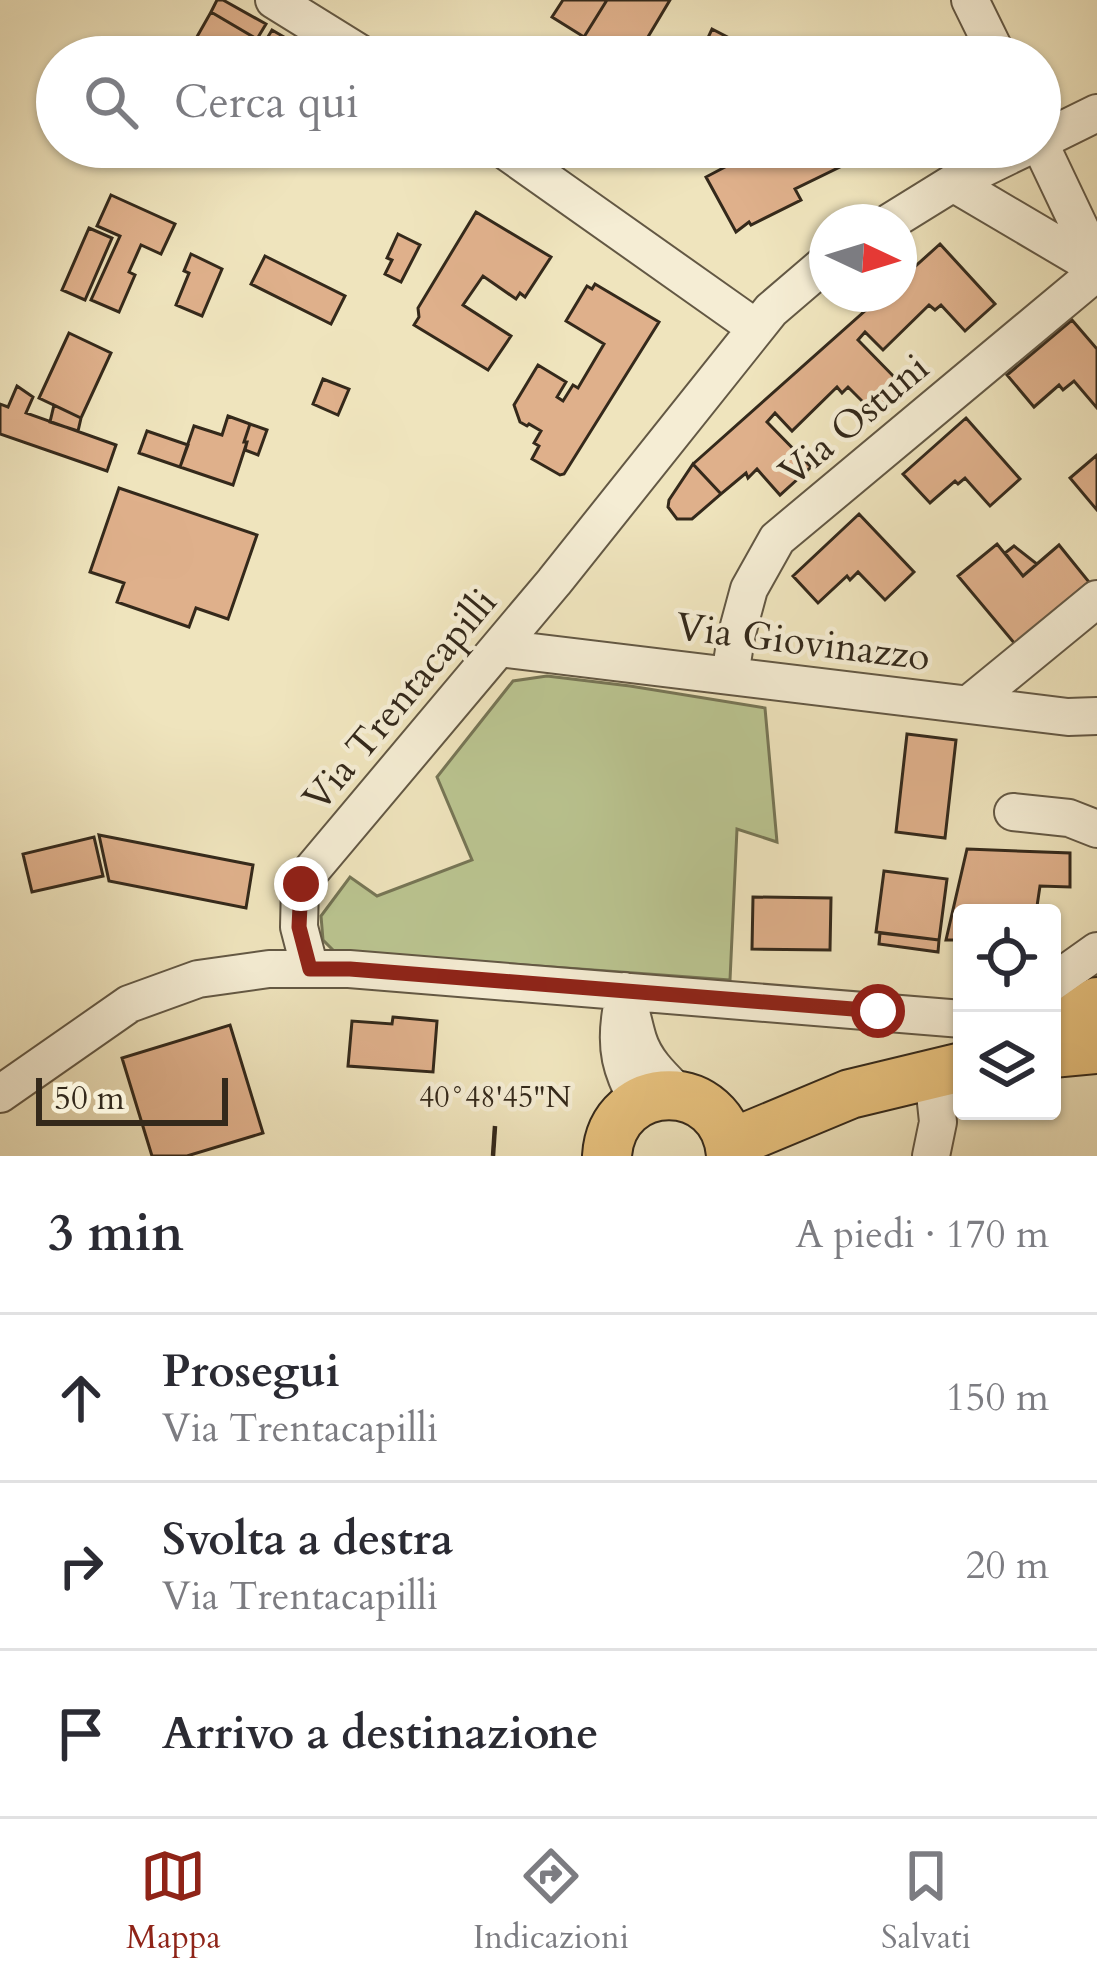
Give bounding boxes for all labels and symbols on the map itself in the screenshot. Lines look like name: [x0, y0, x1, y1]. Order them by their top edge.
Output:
north arrow: [809, 204, 917, 312]
street label: Via Ostuni: [768, 342, 940, 498]
street label: Via Trentacapilli: [291, 577, 509, 823]
street label: Via Giovinazzo: [673, 600, 933, 684]
route end: [274, 857, 328, 911]
route start: [851, 984, 905, 1038]
scale bar: [36, 1072, 228, 1125]
text: 40°48'45"N: [419, 1077, 571, 1118]

